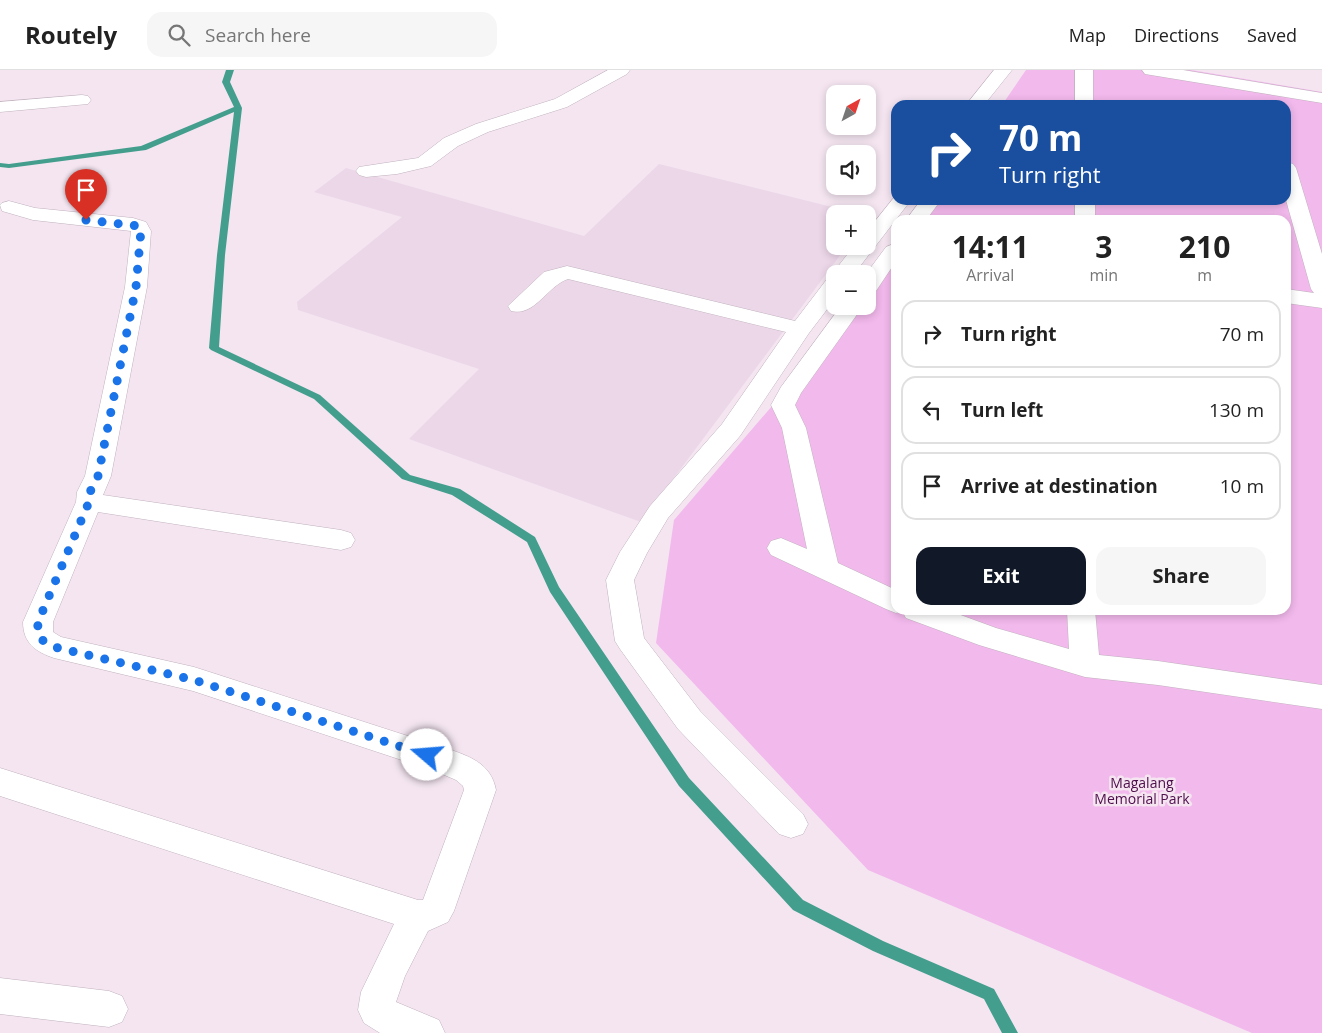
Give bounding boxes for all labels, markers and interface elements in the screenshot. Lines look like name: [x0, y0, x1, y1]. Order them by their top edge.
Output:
search box: [147, 12, 497, 57]
text: Routely: [25, 18, 117, 51]
icon: search: [165, 21, 193, 49]
text: Search here: [205, 22, 311, 48]
text: Map: [1069, 23, 1106, 47]
text: Directions: [1134, 23, 1219, 47]
text: Saved: [1247, 23, 1297, 47]
north arrow: [826, 85, 876, 135]
map controls: [826, 85, 876, 315]
text: 70 m: [999, 114, 1082, 161]
icon: right: [916, 120, 981, 185]
button: sound: [826, 145, 876, 195]
text: Turn right: [999, 159, 1101, 189]
pin: [65, 169, 107, 220]
icon: arrive: [72, 176, 100, 204]
button: +: [826, 205, 876, 255]
text: 14:11: [952, 226, 1029, 267]
text: 3: [1095, 226, 1112, 267]
text: 210: [1179, 226, 1230, 267]
text: Arrival: [966, 264, 1014, 286]
text: min: [1090, 264, 1118, 286]
text: m: [1197, 264, 1212, 286]
button: −: [826, 265, 876, 315]
icon: right: [918, 320, 946, 348]
text: Turn right: [961, 321, 1056, 347]
text: 70 m: [1220, 321, 1264, 347]
icon: left: [918, 396, 946, 424]
text: Turn left: [961, 397, 1043, 423]
text: 130 m: [1209, 397, 1264, 423]
icon: arrive: [918, 472, 946, 500]
text: Arrive at destination: [961, 473, 1158, 499]
text: 10 m: [1220, 473, 1264, 499]
button: Exit: [916, 547, 1086, 605]
button: Share: [1096, 547, 1266, 605]
position arrow: [400, 728, 452, 780]
park label: Magalang Memorial Park: [1094, 773, 1190, 808]

